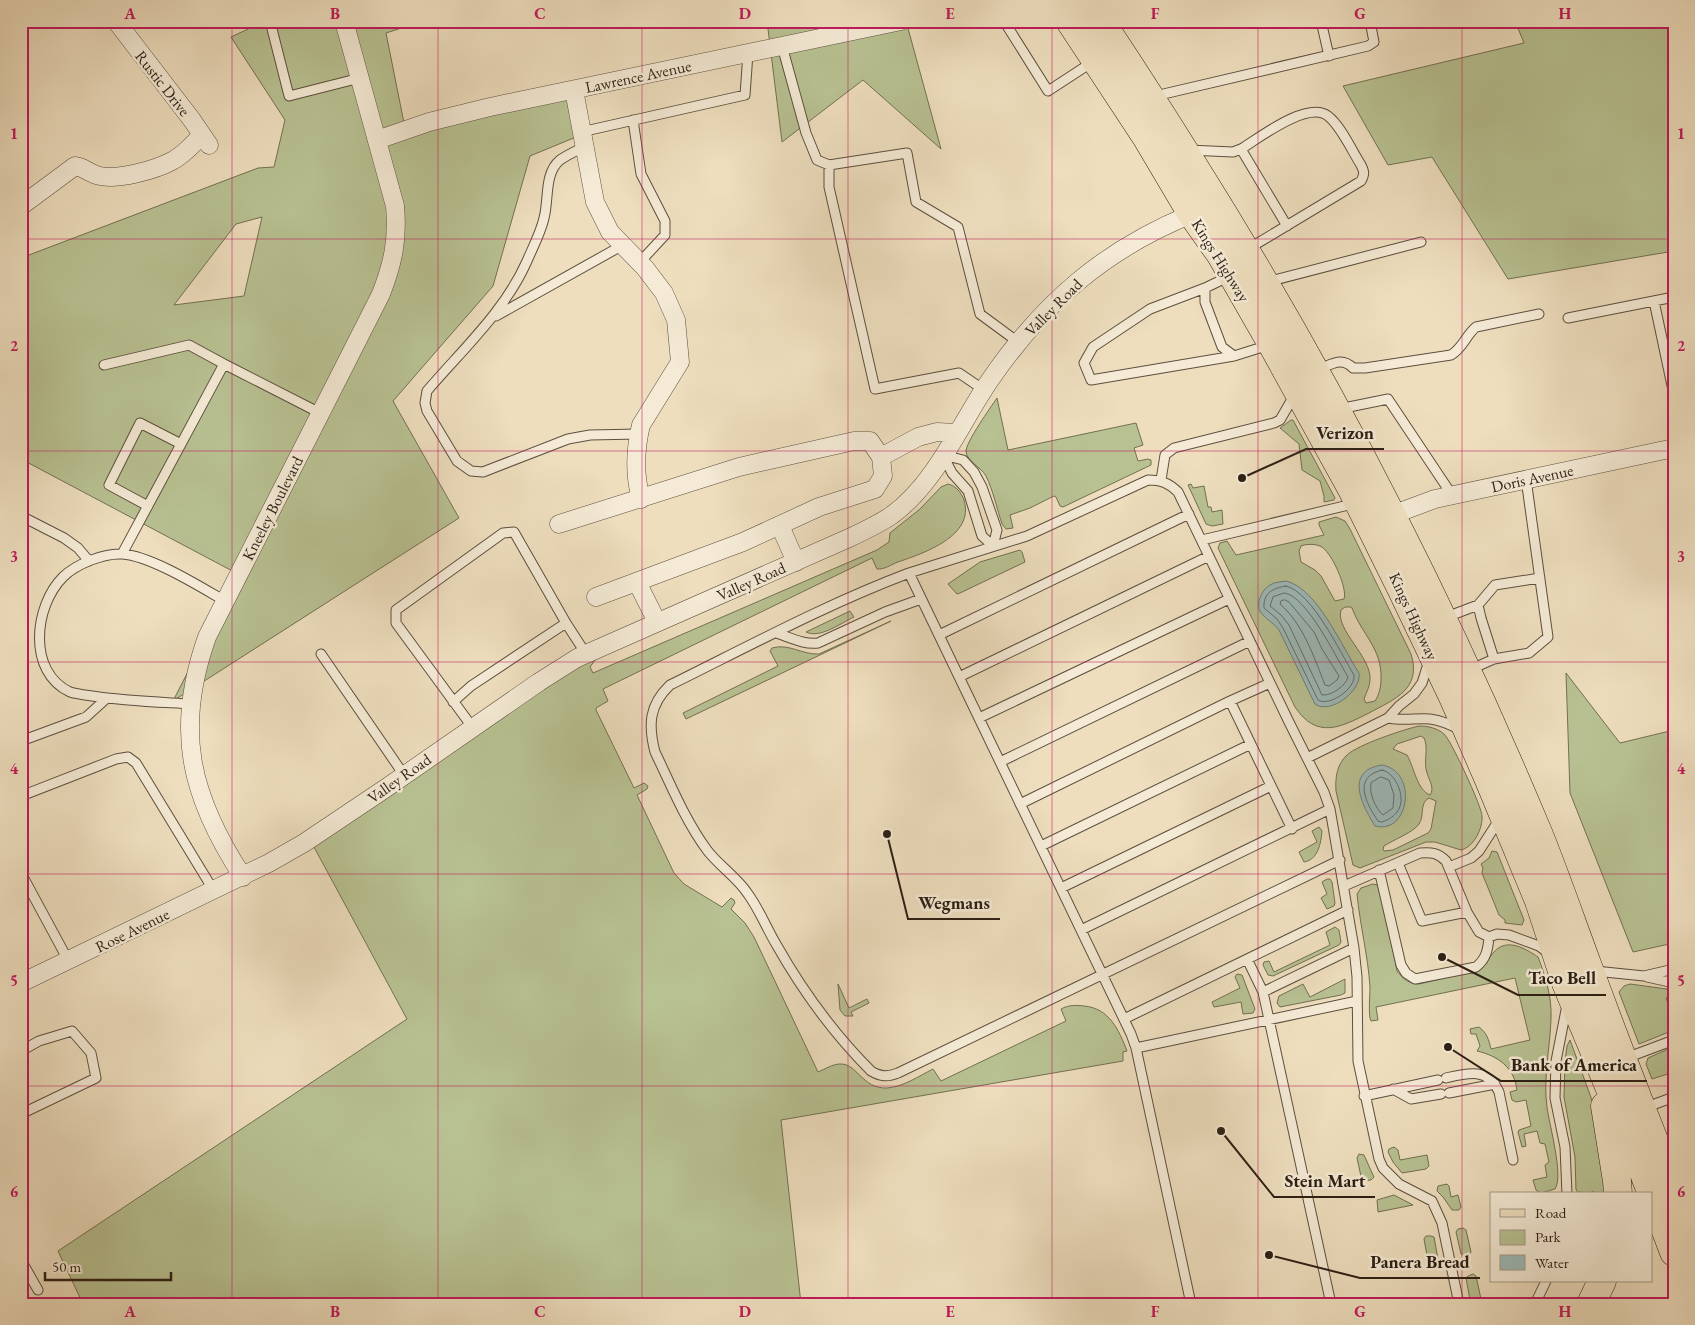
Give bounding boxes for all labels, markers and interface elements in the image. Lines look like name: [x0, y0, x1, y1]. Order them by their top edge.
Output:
text: A: [123, 3, 136, 24]
text: B: [330, 3, 340, 24]
text: C: [534, 3, 546, 24]
text: D: [739, 3, 751, 24]
text: E: [945, 3, 955, 24]
text: F: [1151, 3, 1160, 24]
text: G: [1354, 3, 1366, 24]
text: H: [1559, 3, 1572, 24]
street label: Rustic Drive: [130, 46, 195, 120]
street label: Lawrence Avenue: [583, 55, 693, 98]
text: 1: [10, 123, 18, 144]
text: 1: [1677, 123, 1685, 144]
street label: Kings Highway: [1187, 215, 1255, 307]
street label: Valley Road: [1020, 273, 1087, 341]
text: 2: [10, 335, 19, 356]
text: 2: [1677, 335, 1686, 356]
callout: Verizon: [1306, 416, 1384, 449]
text: Verizon: [1316, 421, 1374, 444]
street label: Kneeley Boulevard: [237, 452, 308, 564]
street label: Doris Avenue: [1489, 460, 1575, 497]
text: 3: [10, 546, 18, 567]
text: 3: [1677, 546, 1685, 567]
street label: Valley Road: [714, 557, 790, 606]
street label: Kings Highway: [1384, 569, 1443, 664]
street label: Valley Road: [363, 748, 436, 808]
text: 4: [10, 758, 19, 779]
text: 4: [1677, 758, 1686, 779]
callout: Wegmans: [908, 886, 1000, 919]
text: Wegmans: [918, 891, 990, 914]
street label: Rose Avenue: [92, 904, 173, 957]
callout: Taco Bell: [1518, 962, 1606, 995]
text: Taco Bell: [1528, 966, 1596, 989]
text: 5: [10, 970, 18, 991]
text: 5: [1677, 970, 1685, 991]
callout: Bank of America: [1501, 1048, 1647, 1081]
text: Bank of America: [1511, 1053, 1637, 1076]
callout: Stein Mart: [1274, 1164, 1375, 1197]
text: Stein Mart: [1284, 1169, 1366, 1192]
text: 6: [10, 1181, 19, 1202]
text: 6: [1677, 1181, 1686, 1202]
legend: [1490, 1192, 1652, 1282]
text: Road: [1535, 1203, 1567, 1222]
text: Park: [1535, 1227, 1562, 1246]
callout: Panera Bread: [1360, 1245, 1480, 1278]
scale bar: [45, 1250, 171, 1282]
text: Panera Bread: [1370, 1250, 1470, 1273]
text: Water: [1535, 1253, 1569, 1272]
text: 50 m: [52, 1257, 81, 1276]
text: A: [123, 1301, 136, 1322]
text: B: [330, 1301, 340, 1322]
text: C: [534, 1301, 546, 1322]
text: D: [739, 1301, 751, 1322]
text: E: [945, 1301, 955, 1322]
text: F: [1151, 1301, 1160, 1322]
text: G: [1354, 1301, 1366, 1322]
text: H: [1559, 1301, 1572, 1322]

